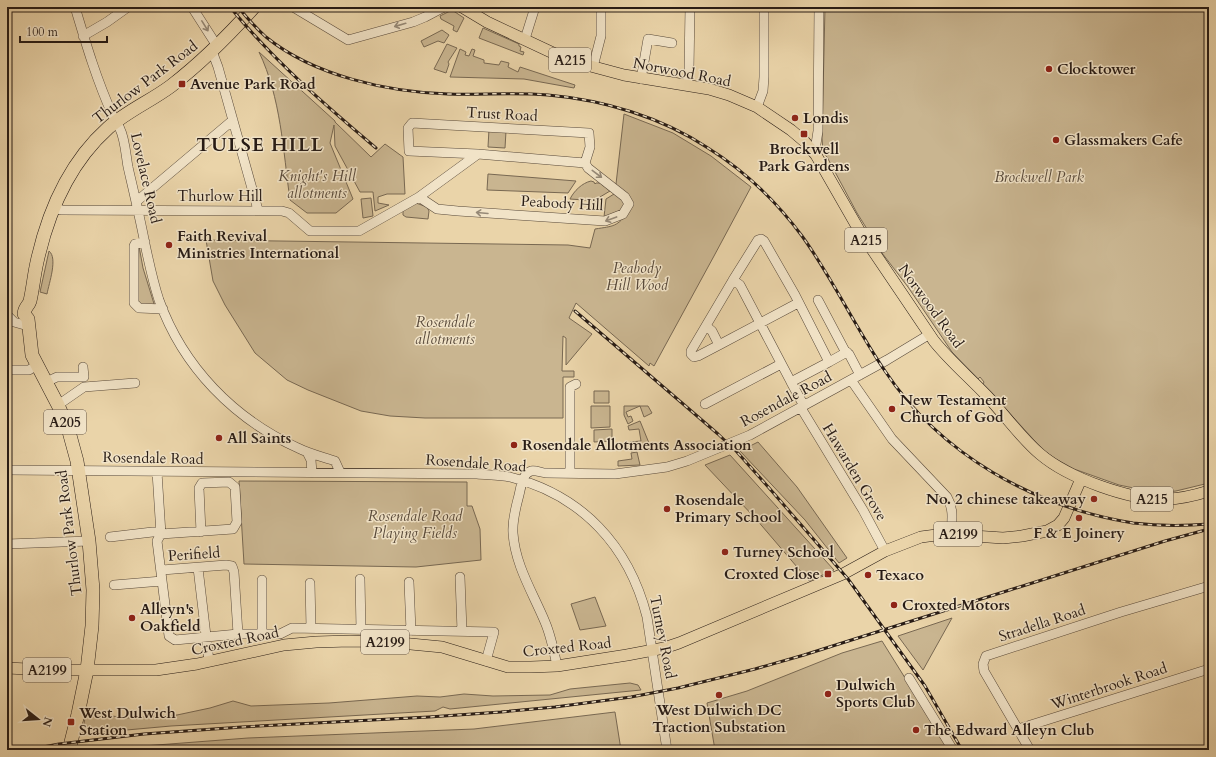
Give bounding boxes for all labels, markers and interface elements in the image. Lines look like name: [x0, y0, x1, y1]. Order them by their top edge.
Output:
scale bar: [20, 18, 107, 44]
one-way arrow: [200, 21, 209, 32]
one-way arrow: [394, 22, 407, 29]
text: 100 m: [26, 24, 59, 40]
street label: Thurlow Park Road: [88, 36, 202, 128]
road number: A215: [549, 48, 591, 72]
street label: Norwood Road: [631, 53, 733, 91]
place label: Clocktower: [1057, 59, 1137, 79]
marker: Clocktower: [1044, 64, 1054, 74]
place label: Avenue Park Road: [190, 74, 316, 94]
marker: Avenue Park Road: [177, 79, 187, 89]
street label: Trust Road: [466, 102, 538, 126]
place label: Londis: [803, 108, 849, 128]
marker: Londis: [790, 113, 800, 123]
marker: Brockwell Park Gardens: [799, 129, 809, 139]
place label: Glassmakers Cafe: [1064, 130, 1183, 150]
street label: Lovelace Road: [126, 131, 166, 225]
district label: TULSE HILL: [196, 132, 324, 158]
marker: Glassmakers Cafe: [1051, 135, 1061, 145]
place label: Brockwell Park Gardens: [758, 139, 850, 176]
park label: Knight's Hill allotments: [278, 166, 357, 203]
park label: Brockwell Park: [994, 167, 1084, 187]
one-way arrow: [591, 170, 602, 179]
street label: Thurlow Hill: [177, 186, 263, 206]
street label: Peabody Hill: [520, 191, 604, 215]
one-way arrow: [475, 210, 488, 217]
one-way arrow: [604, 216, 617, 223]
place label: Faith Revival Ministries International: [177, 226, 340, 263]
road number: A215: [845, 228, 887, 252]
marker: Faith Revival Ministries International: [164, 240, 174, 250]
park label: Peabody Hill Wood: [606, 258, 669, 295]
street label: Norwood Road: [894, 260, 968, 352]
park label: Rosendale allotments: [415, 312, 475, 349]
street label: Rosendale Road: [737, 366, 835, 432]
place label: New Testament Church of God: [900, 390, 1007, 427]
marker: New Testament Church of God: [887, 404, 897, 414]
road number: A205: [44, 410, 86, 434]
street label: Hawarden Grove: [818, 420, 892, 525]
place label: All Saints: [227, 428, 291, 448]
marker: All Saints: [214, 433, 224, 443]
place label: Rosendale Allotments Association: [522, 435, 752, 455]
marker: Rosendale Allotments Association: [509, 440, 519, 450]
street label: Rosendale Road: [102, 447, 204, 469]
street label: Rosendale Road: [425, 450, 527, 476]
street label: Thurlow Park Road: [51, 469, 87, 597]
road number: A215: [1131, 487, 1173, 511]
place label: No. 2 chinese takeaway: [926, 489, 1086, 509]
place label: Rosendale Primary School: [675, 490, 782, 527]
marker: No. 2 chinese takeaway: [1089, 494, 1099, 504]
marker: Rosendale Primary School: [662, 504, 672, 514]
park label: Rosendale Road Playing Fields: [368, 506, 463, 543]
marker: F & E Joinery: [1074, 513, 1084, 523]
road number: A2199: [934, 522, 982, 546]
place label: F & E Joinery: [1033, 523, 1125, 543]
street label: Perifield: [167, 542, 221, 566]
place label: Turney School: [733, 542, 834, 562]
marker: Turney School: [720, 547, 730, 557]
place label: Croxted Close: [724, 564, 820, 584]
place label: Texaco: [876, 565, 924, 585]
marker: Croxted Close: [823, 569, 833, 579]
marker: Texaco: [863, 570, 873, 580]
street label: Turney Road: [645, 593, 681, 681]
place label: Croxted Motors: [902, 595, 1010, 615]
place label: Alleyn's Oakfield: [140, 599, 201, 636]
marker: Croxted Motors: [889, 600, 899, 610]
street label: Stradella Road: [996, 600, 1088, 646]
marker: Alleyn's Oakfield: [127, 613, 137, 623]
street label: Croxted Road: [189, 622, 281, 660]
road number: A2199: [361, 630, 409, 654]
street label: Croxted Road: [522, 632, 612, 662]
road number: A2199: [23, 658, 71, 682]
street label: Winterbrook Road: [1047, 658, 1170, 715]
place label: Dulwich Sports Club: [836, 675, 915, 712]
marker: Dulwich Sports Club: [823, 689, 833, 699]
marker: West Dulwich DC Traction Substation: [714, 690, 724, 700]
north arrow: [18, 699, 58, 739]
place label: West Dulwich DC Traction Substation: [652, 700, 786, 737]
place label: West Dulwich Station: [78, 703, 176, 740]
text: N: [38, 715, 56, 729]
marker: West Dulwich Station: [66, 717, 76, 727]
place label: The Edward Alleyn Club: [924, 720, 1094, 740]
marker: The Edward Alleyn Club: [911, 725, 921, 735]

